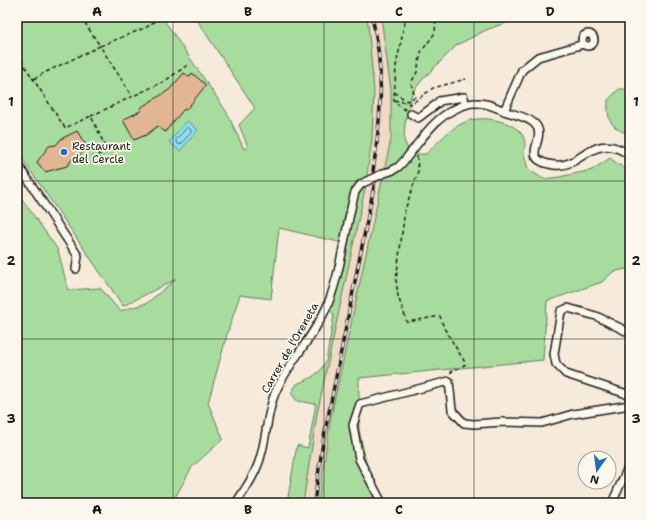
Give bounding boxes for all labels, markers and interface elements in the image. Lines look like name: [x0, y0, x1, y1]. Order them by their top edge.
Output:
text: A: [92, 3, 102, 20]
text: B: [244, 3, 252, 20]
text: C: [395, 3, 403, 20]
text: D: [545, 3, 555, 20]
text: 1: [8, 93, 14, 110]
text: 1: [633, 93, 639, 110]
place label: Restaurant del Cercle: [72, 139, 131, 167]
marker: Restaurant del Cercle: [59, 147, 69, 157]
text: 2: [6, 252, 16, 269]
text: 2: [631, 252, 641, 269]
street label: Carrer de l'Oreneta: [258, 300, 322, 396]
text: 3: [6, 410, 16, 427]
text: 3: [631, 410, 641, 427]
north arrow: [577, 450, 617, 490]
text: N: [588, 471, 601, 488]
text: A: [92, 501, 102, 518]
text: B: [244, 501, 252, 518]
text: C: [395, 501, 403, 518]
text: D: [545, 501, 555, 518]

